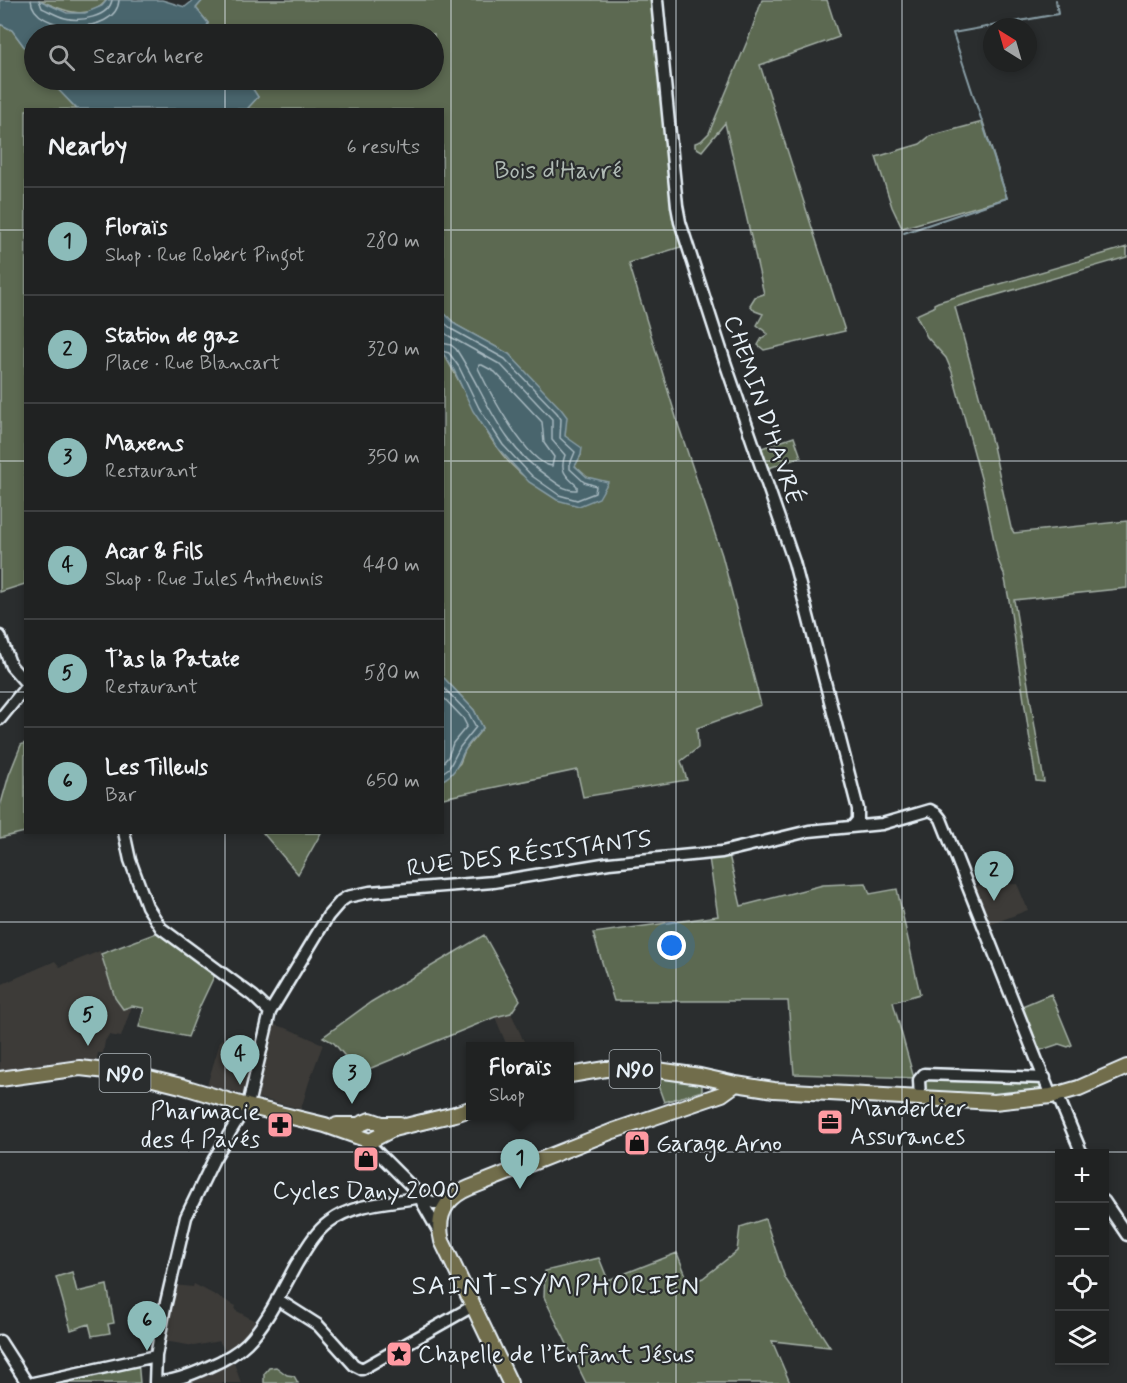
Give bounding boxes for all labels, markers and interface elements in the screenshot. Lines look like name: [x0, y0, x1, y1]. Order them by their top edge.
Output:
north arrow: [983, 18, 1037, 72]
search box: [24, 24, 444, 90]
icon: search: [45, 41, 78, 74]
text: Search here: [93, 43, 204, 71]
text: Nearby: [48, 130, 127, 164]
text: 6 results: [347, 134, 420, 161]
park label: Bois d'Havré: [494, 156, 622, 187]
text: Floraïs: [105, 214, 168, 242]
text: 1: [63, 228, 72, 255]
text: 280 m: [366, 228, 420, 255]
text: Shop · Rue Robert Pingot: [105, 242, 305, 269]
street label: CHEMIN D'HAVRÉ: [716, 311, 811, 510]
text: Station de gaz: [105, 322, 239, 350]
text: 2: [63, 336, 72, 363]
text: 320 m: [367, 336, 420, 363]
text: Place · Rue Blancart: [105, 350, 280, 377]
text: Maxens: [105, 430, 184, 458]
text: 3: [63, 444, 72, 471]
text: 350 m: [367, 444, 420, 471]
text: Restaurant: [105, 458, 198, 485]
text: Acar & Fils: [105, 538, 203, 566]
text: 4: [62, 552, 73, 579]
text: 440 m: [363, 552, 420, 579]
text: Shop · Rue Jules Antheunis: [105, 566, 323, 593]
text: T’as la Patate: [105, 646, 240, 674]
text: 5: [62, 660, 74, 687]
text: 580 m: [364, 660, 420, 687]
text: Restaurant: [105, 674, 198, 701]
text: Les Tilleuls: [105, 754, 208, 782]
text: 6: [62, 768, 73, 795]
text: 650 m: [366, 768, 420, 795]
text: Bar: [105, 782, 136, 809]
street label: RUE DES RÉSISTANTS: [405, 822, 653, 885]
pin: 2: [974, 852, 1014, 901]
your location: [657, 931, 686, 960]
pin: 5: [68, 996, 107, 1046]
pin: 4: [220, 1036, 260, 1085]
popup: [466, 1042, 574, 1120]
road number: N90: [610, 1050, 660, 1088]
road number: N90: [100, 1054, 150, 1092]
pin: 3: [332, 1054, 372, 1104]
text: Floraïs: [489, 1054, 551, 1082]
text: Shop: [489, 1082, 525, 1109]
place label: Manderlier Assurances: [850, 1094, 966, 1153]
place label: Pharmacie des 4 Pavés: [141, 1097, 260, 1156]
office icon: Manderlier Assurances: [815, 1107, 845, 1137]
pharmacy icon: Pharmacie des 4 Pavés: [265, 1110, 295, 1140]
shop icon: Garage Arno: [622, 1128, 652, 1158]
place label: Garage Arno: [656, 1129, 782, 1162]
pin: 1: [500, 1140, 540, 1189]
shop icon: Cycles Dany 2000: [351, 1144, 381, 1174]
map controls: [1055, 1149, 1109, 1365]
button: +: [1055, 1149, 1109, 1203]
place label: Cycles Dany 2000: [273, 1176, 459, 1207]
button: −: [1055, 1203, 1109, 1257]
button: locate: [1055, 1257, 1109, 1311]
district label: SAINT-SYMPHORIEN: [411, 1269, 701, 1304]
pin: 6: [128, 1302, 166, 1351]
button: layers: [1055, 1311, 1109, 1365]
place icon: Chapelle de l’Enfant Jésus: [384, 1339, 414, 1369]
place label: Chapelle de l’Enfant Jésus: [418, 1340, 695, 1371]

